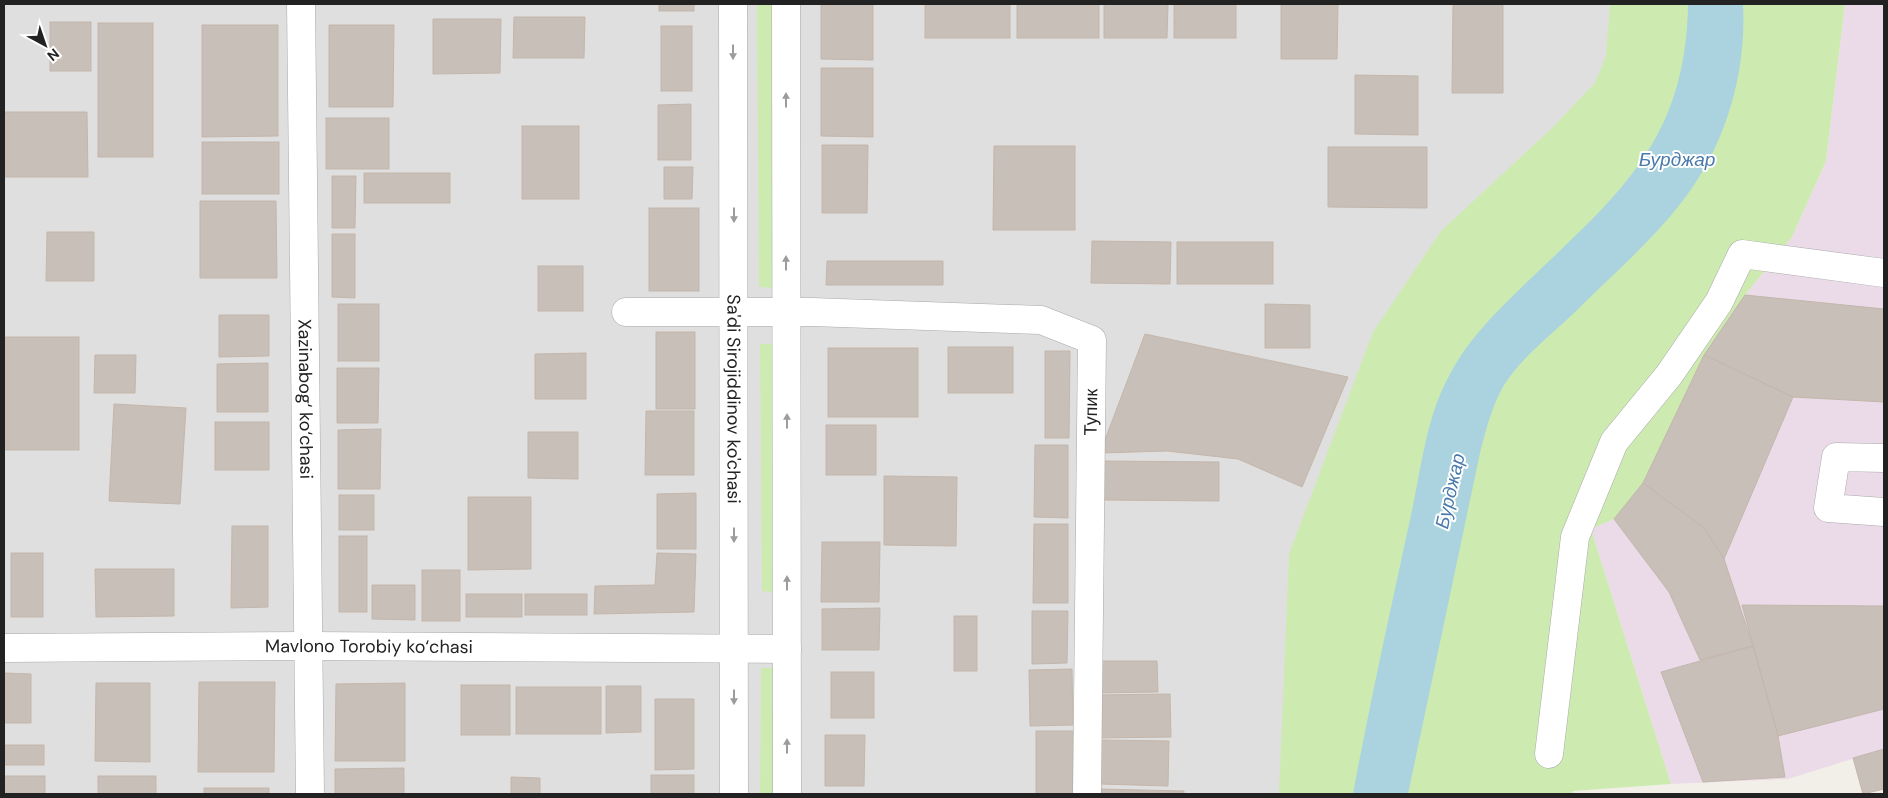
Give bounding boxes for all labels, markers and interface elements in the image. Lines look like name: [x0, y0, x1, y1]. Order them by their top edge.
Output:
north arrow: [20, 20, 70, 70]
text: N: [44, 45, 63, 65]
one-way arrow: [729, 45, 737, 61]
one-way arrow: [782, 92, 790, 108]
water label: Бурджар: [1639, 147, 1715, 172]
one-way arrow: [730, 207, 738, 223]
one-way arrow: [782, 255, 790, 271]
street label: Sa'di Sirojiddinov ko'chasi: [721, 294, 746, 504]
street label: Xazinabog‘ ko‘chasi: [293, 319, 318, 479]
street label: Тупик: [1079, 388, 1103, 436]
one-way arrow: [783, 412, 791, 428]
water label: Бурджар: [1429, 451, 1471, 531]
one-way arrow: [730, 527, 738, 543]
one-way arrow: [783, 575, 791, 591]
street label: Mavlono Torobiy ko‘chasi: [265, 634, 473, 659]
one-way arrow: [730, 690, 738, 706]
one-way arrow: [783, 737, 791, 753]

